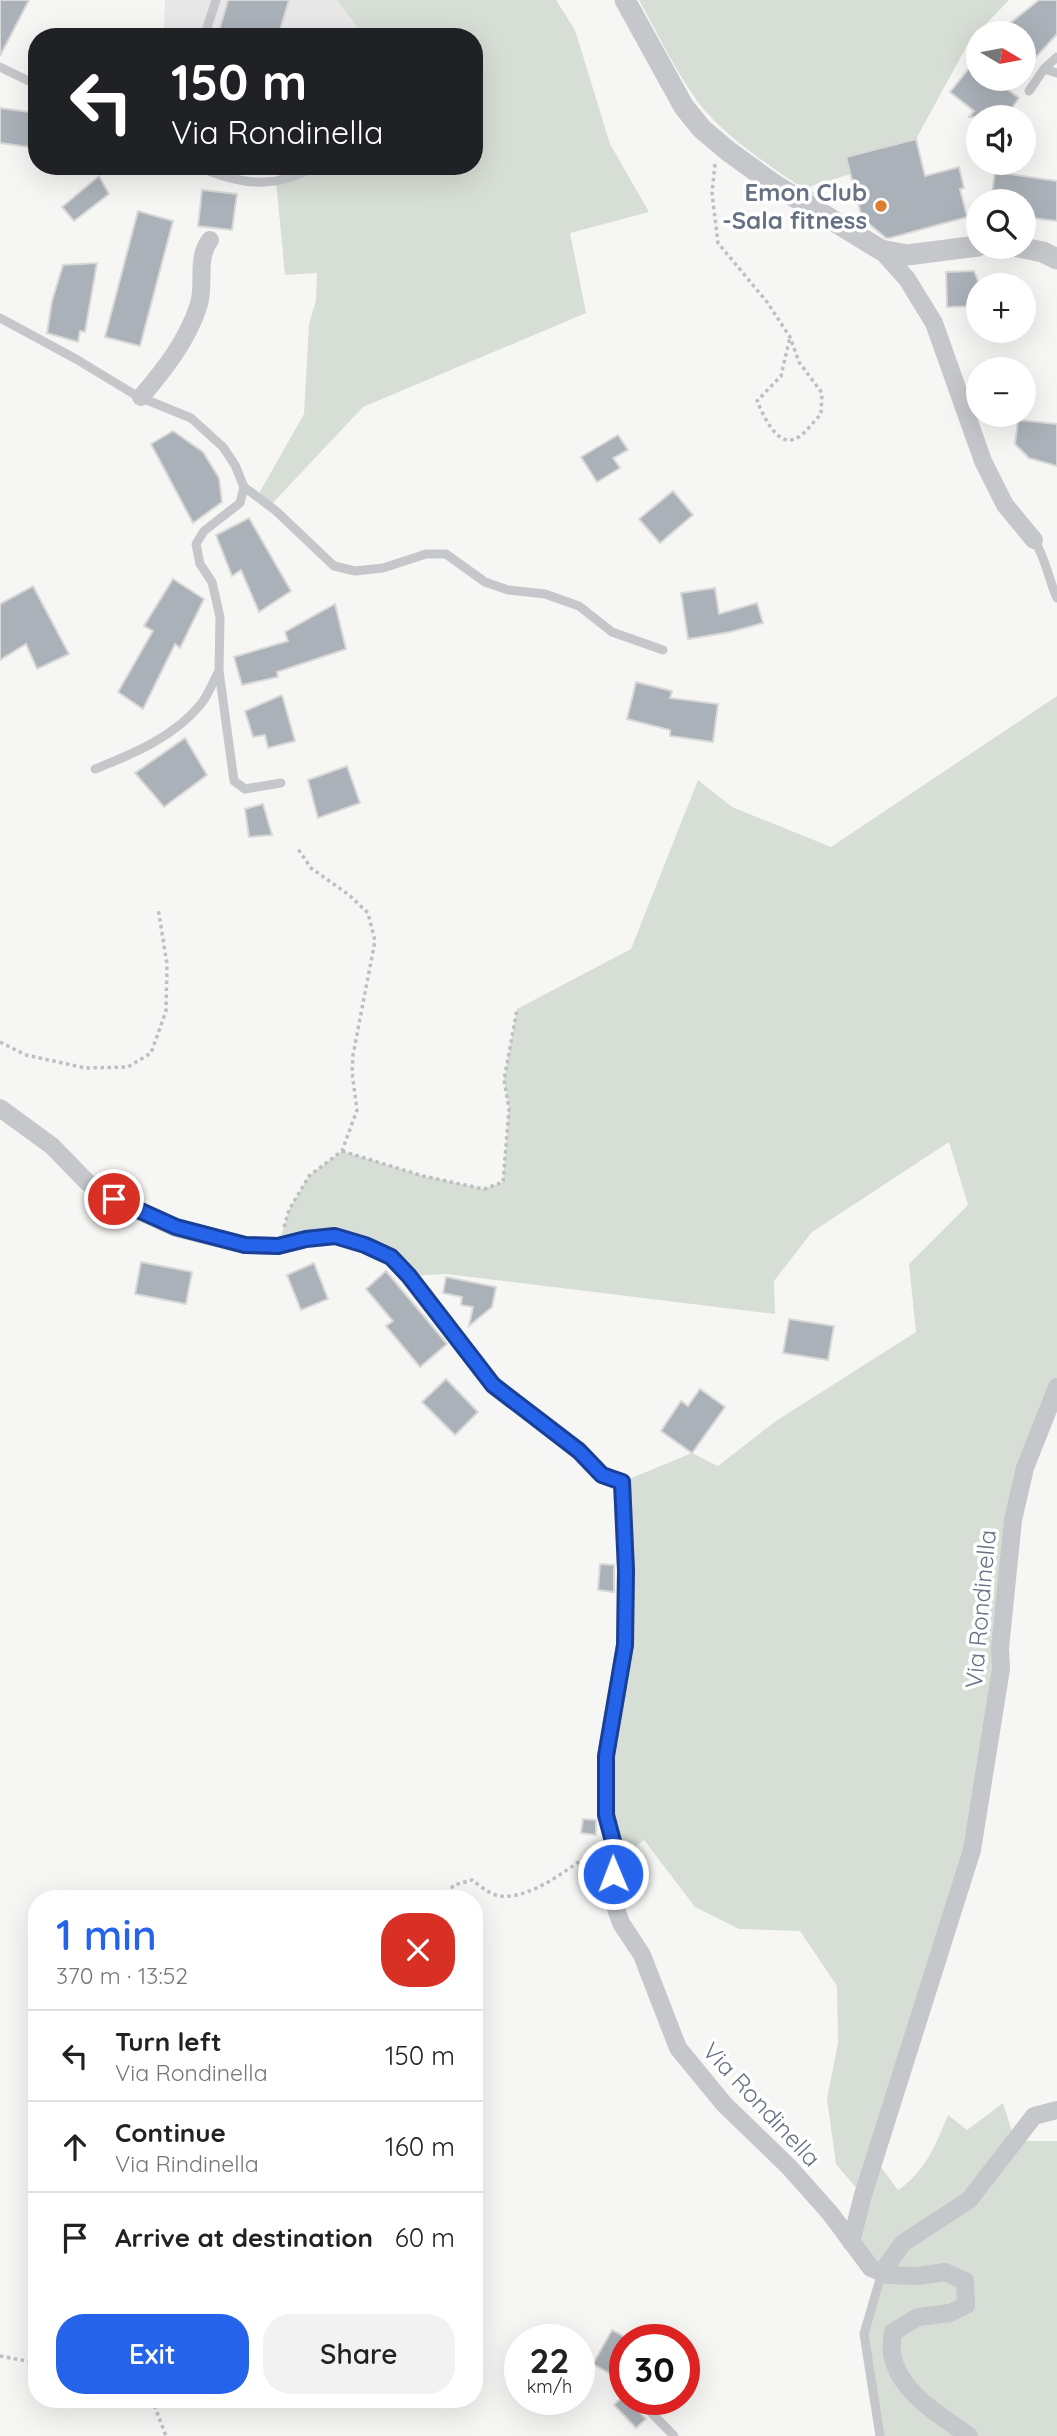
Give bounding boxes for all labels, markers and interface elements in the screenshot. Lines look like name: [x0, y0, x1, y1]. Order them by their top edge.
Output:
north arrow: [966, 21, 1036, 91]
map controls: [966, 21, 1036, 427]
text: 150 m: [171, 51, 307, 112]
icon: left: [56, 56, 147, 147]
button: sound: [966, 105, 1036, 175]
text: Via Rondinella: [171, 112, 383, 152]
place label: Emon Club -Sala fitness: [722, 177, 867, 235]
button: search: [966, 189, 1036, 259]
marker: Emon Club -Sala fitness: [873, 198, 889, 214]
button: +: [966, 273, 1036, 343]
button: −: [966, 357, 1036, 427]
pin: [84, 1169, 144, 1229]
icon: arrive: [95, 1180, 133, 1218]
street label: Via Rondinella: [958, 1528, 1002, 1690]
position arrow: [576, 1837, 650, 1911]
text: 1 min: [56, 1908, 157, 1961]
button: close: [381, 1913, 455, 1987]
text: 370 m · 13:52: [56, 1961, 188, 1990]
text: Turn left: [115, 2025, 222, 2058]
street label: Via Rondinella: [697, 2036, 827, 2172]
icon: left: [56, 2037, 94, 2075]
text: 150 m: [385, 2039, 455, 2072]
text: Via Rondinella: [115, 2058, 268, 2087]
text: Continue: [115, 2116, 226, 2149]
icon: ahead: [56, 2128, 94, 2166]
text: 160 m: [385, 2130, 455, 2163]
text: Via Rindinella: [115, 2149, 259, 2178]
icon: arrive: [56, 2219, 94, 2257]
text: Arrive at destination: [115, 2221, 373, 2254]
text: 60 m: [395, 2221, 455, 2254]
button: Exit: [56, 2314, 249, 2394]
button: Share: [263, 2314, 455, 2394]
speed limit sign: 30: [609, 2324, 700, 2415]
text: 22: [530, 2338, 569, 2382]
text: km/h: [527, 2375, 572, 2398]

